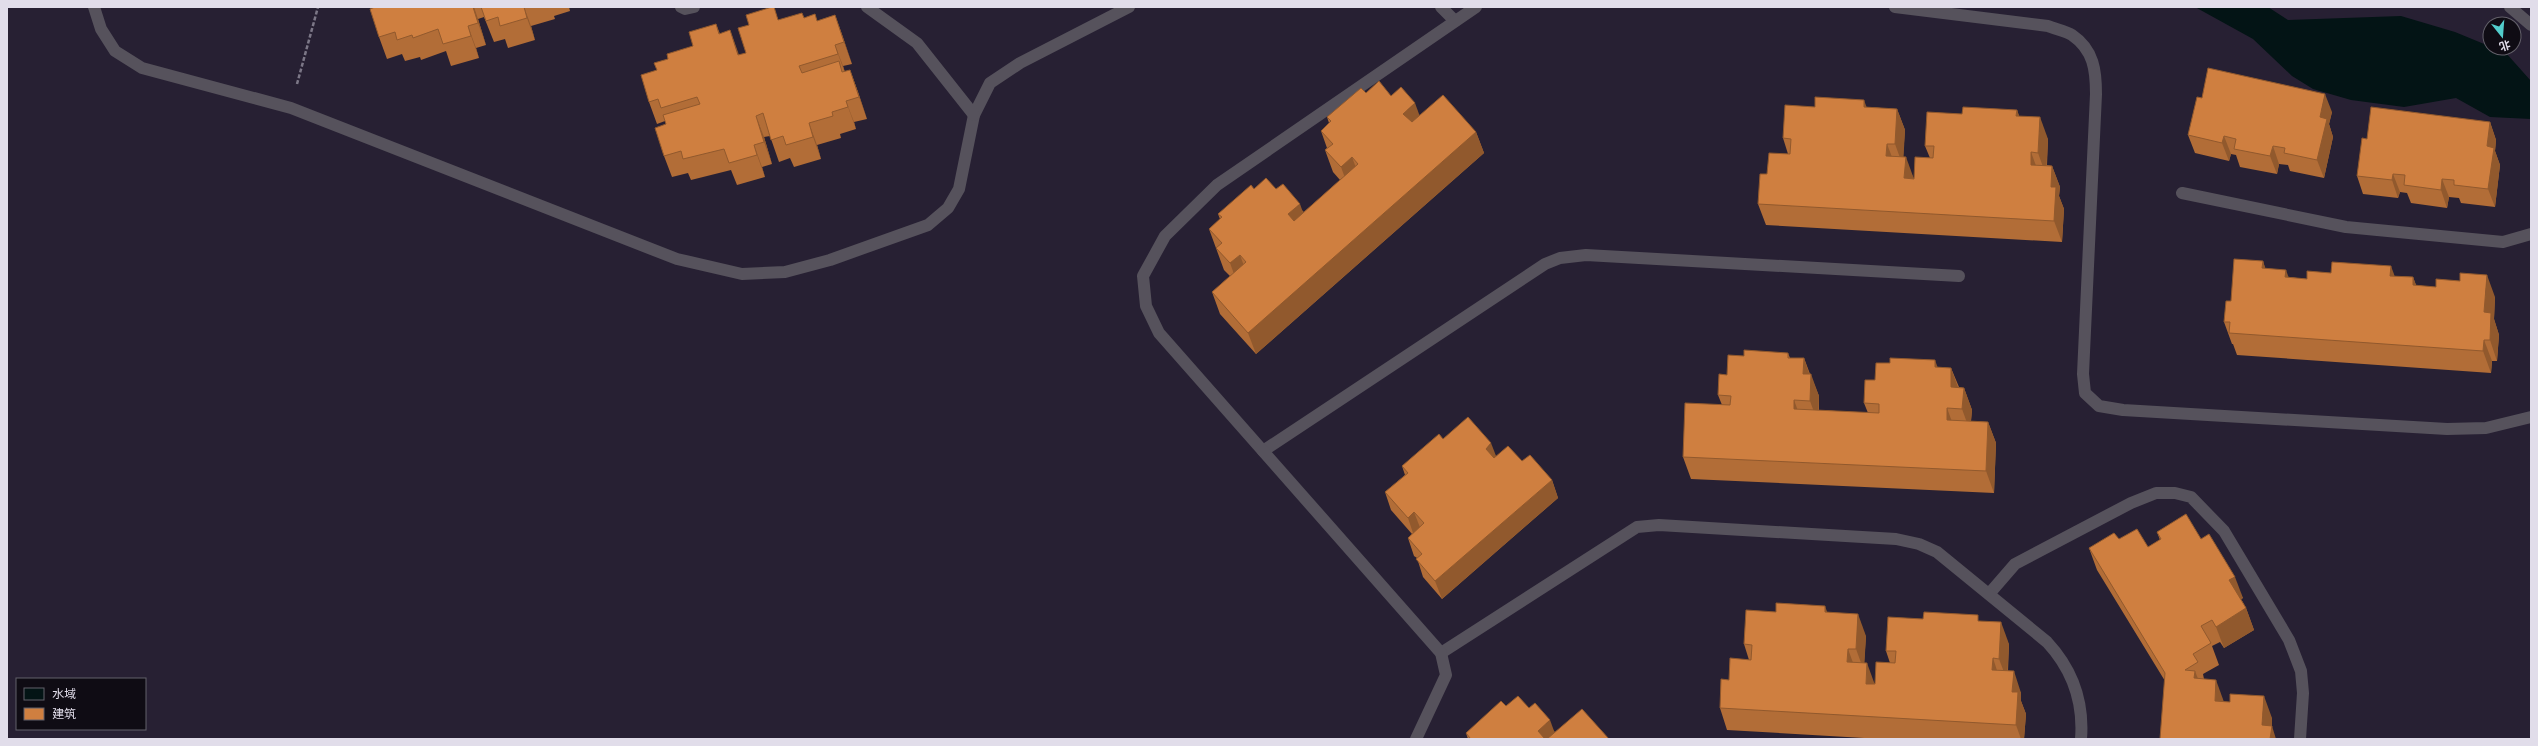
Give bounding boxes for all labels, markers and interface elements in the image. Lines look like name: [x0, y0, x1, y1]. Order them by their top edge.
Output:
north arrow: [2482, 16, 2522, 56]
text: 北: [2497, 36, 2513, 55]
legend: [16, 678, 146, 730]
text: 水域: [52, 685, 76, 702]
text: 建筑: [52, 705, 76, 722]

